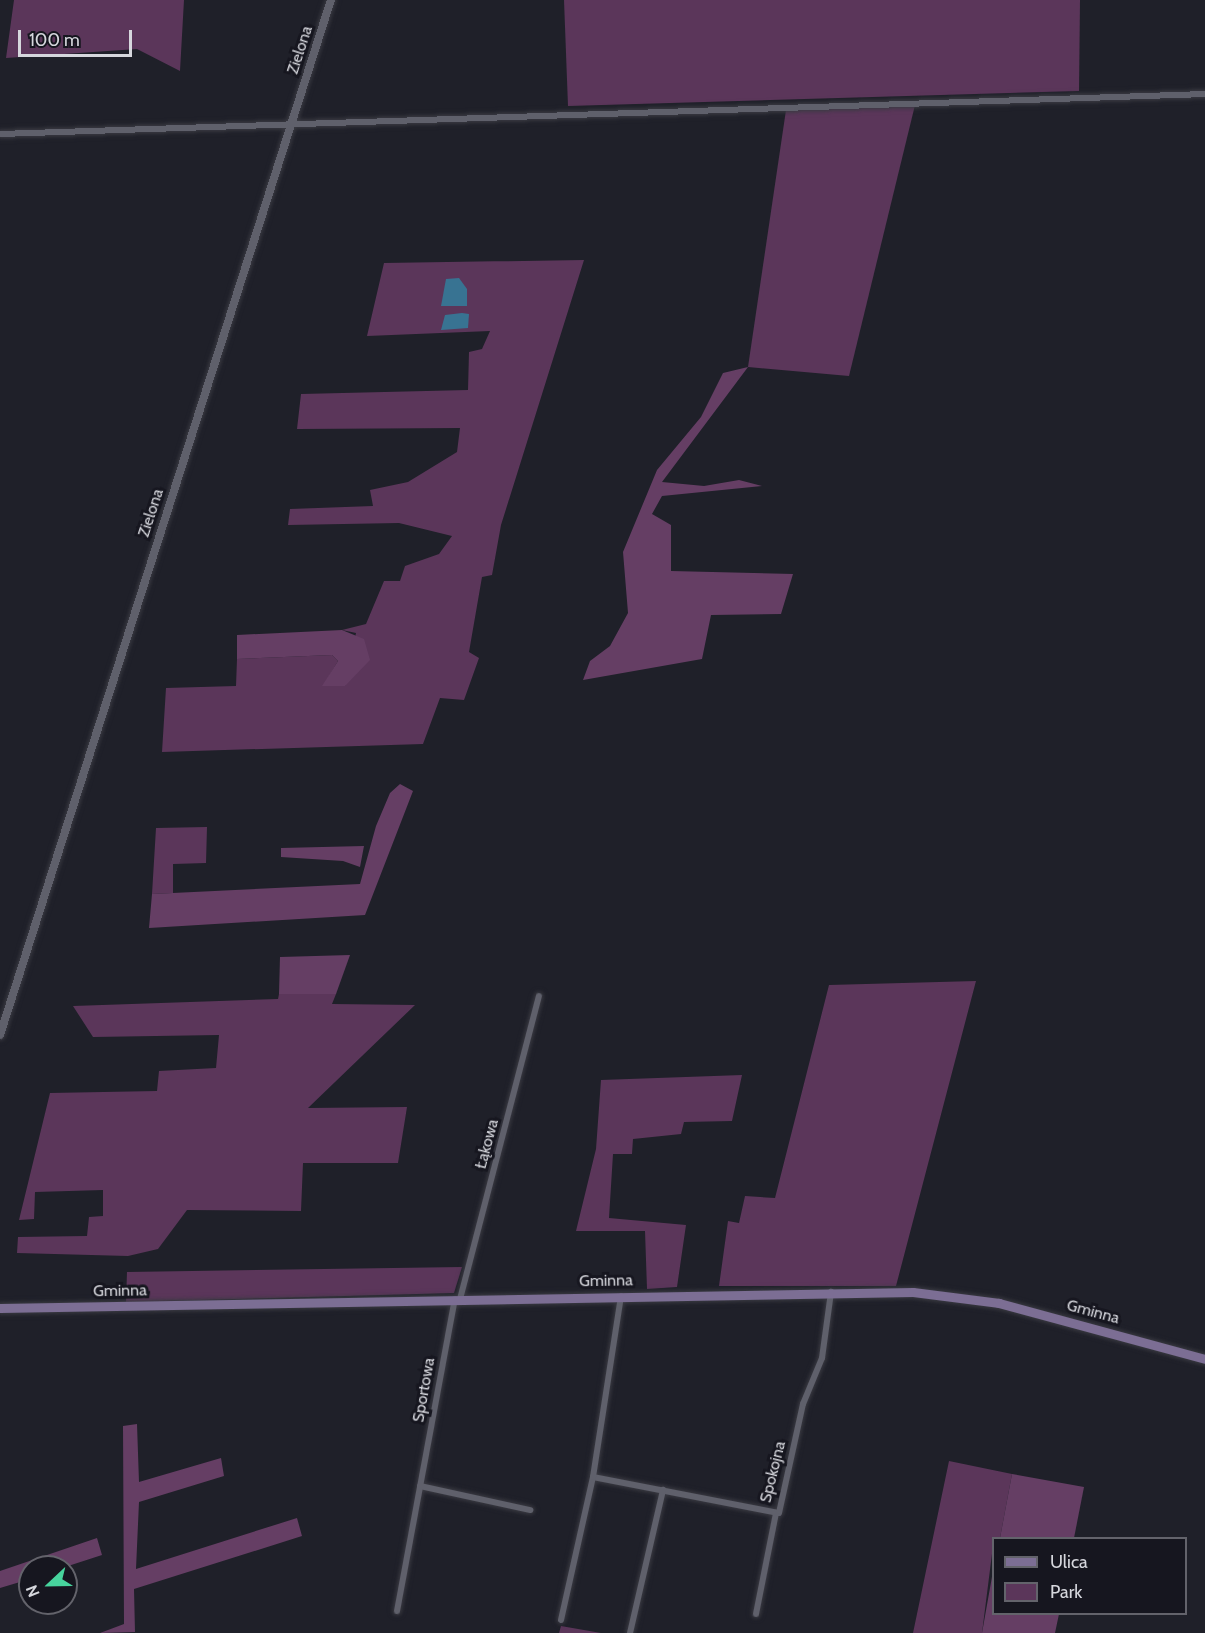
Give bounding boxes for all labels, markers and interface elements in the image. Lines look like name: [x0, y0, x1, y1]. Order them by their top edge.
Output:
scale bar: [21, 18, 135, 56]
street label: Zielona: [283, 24, 317, 76]
text: 100 m: [29, 29, 80, 51]
street label: Zielona: [134, 487, 168, 539]
street label: Łąkowa: [471, 1117, 503, 1171]
street label: Gminna: [579, 1271, 633, 1291]
street label: Gminna: [93, 1281, 147, 1301]
street label: Gminna: [1065, 1296, 1121, 1328]
street label: Sportowa: [409, 1356, 439, 1424]
street label: Spokojna: [756, 1439, 790, 1505]
legend: [992, 1537, 1187, 1615]
text: Ulica: [1050, 1551, 1088, 1573]
north arrow: [18, 1555, 78, 1615]
text: Park: [1050, 1581, 1082, 1603]
text: N: [22, 1582, 44, 1600]

